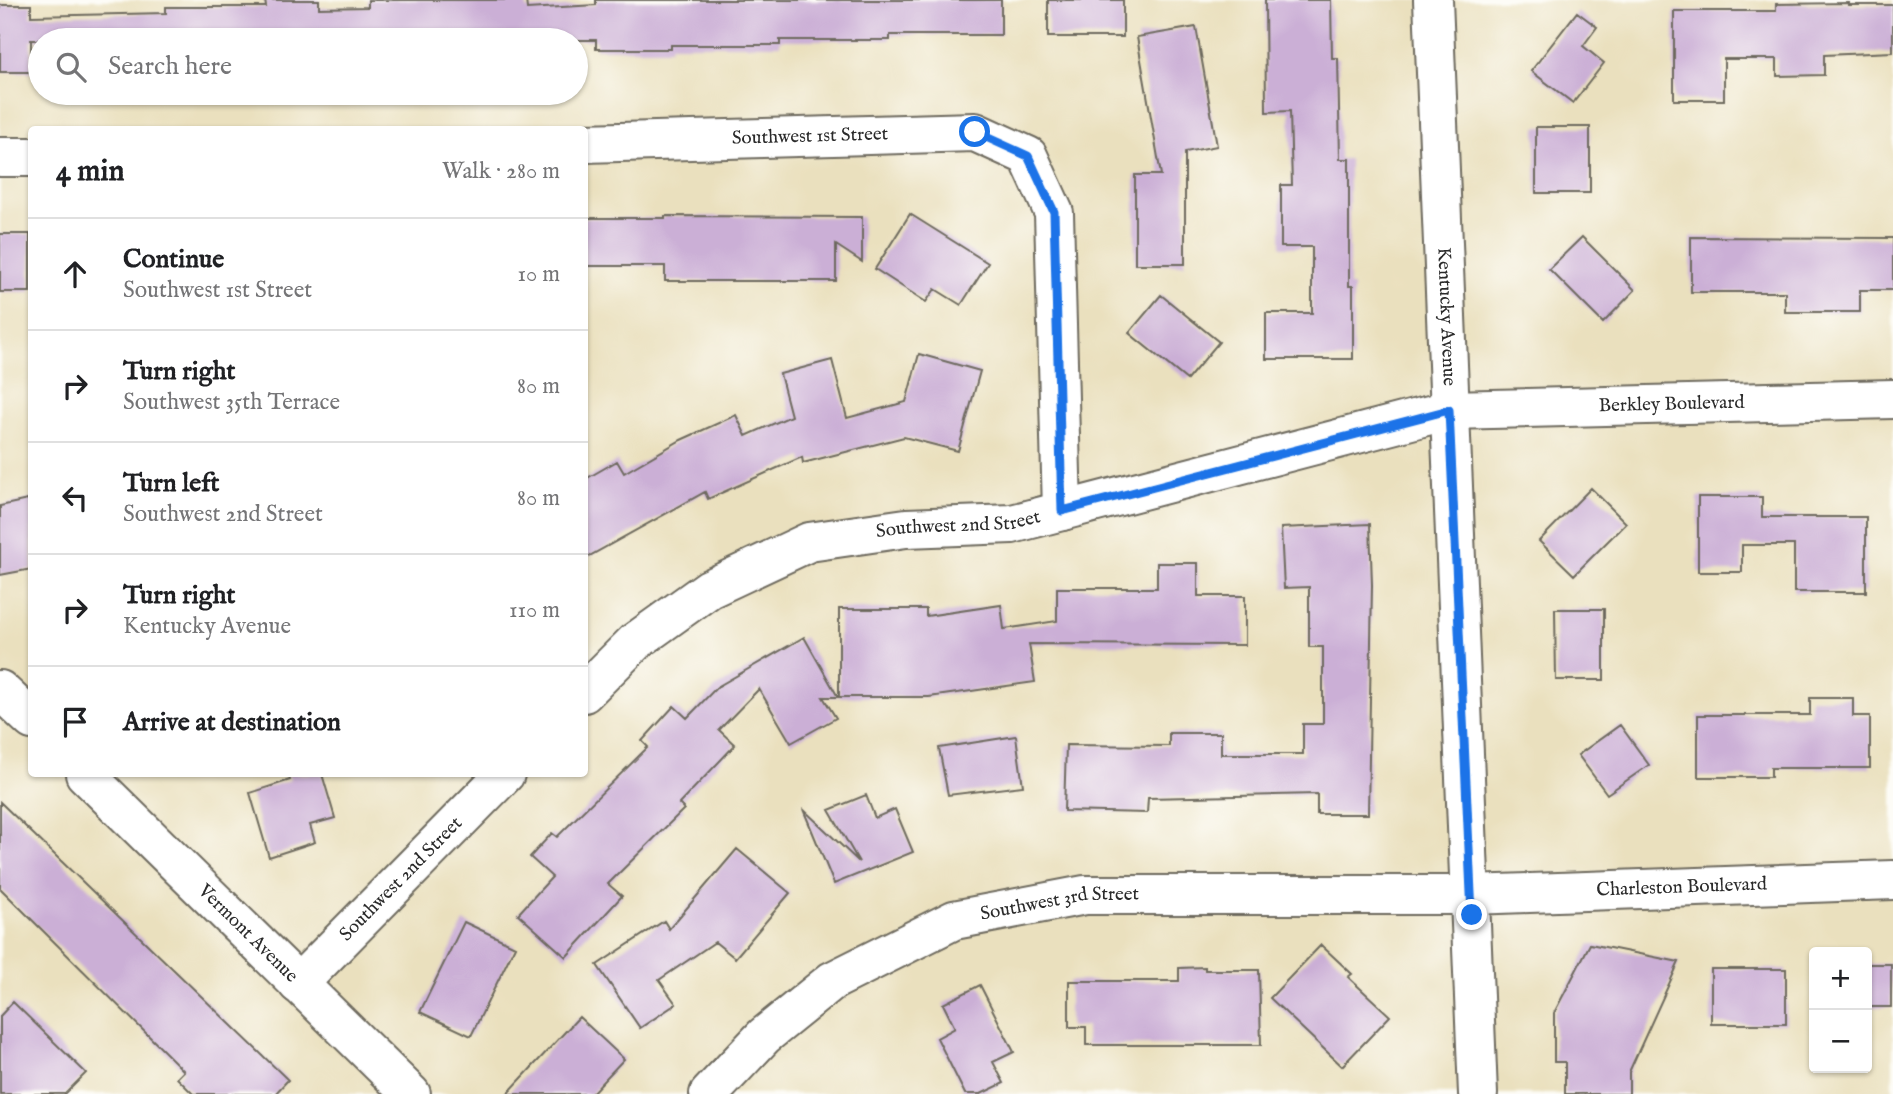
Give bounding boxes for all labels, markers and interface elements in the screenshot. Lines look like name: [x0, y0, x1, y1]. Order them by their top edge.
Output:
search box: [28, 28, 588, 105]
icon: search: [52, 48, 90, 86]
text: Search here: [108, 50, 232, 83]
route start: [959, 116, 990, 147]
street label: Southwest 1st Street: [731, 122, 889, 151]
text: 4 min: [56, 153, 124, 191]
text: Walk · 280 m: [442, 157, 560, 186]
text: Continue: [123, 243, 224, 276]
street label: Kentucky Avenue: [1431, 247, 1461, 387]
icon: ahead: [56, 255, 94, 293]
text: 10 m: [517, 260, 560, 289]
text: Southwest 1st Street: [123, 276, 312, 305]
text: Turn right: [123, 355, 236, 388]
icon: right: [56, 367, 94, 405]
text: 80 m: [517, 372, 560, 401]
text: Southwest 35th Terrace: [123, 388, 340, 417]
street label: Berkley Boulevard: [1598, 391, 1746, 418]
text: Turn left: [123, 467, 220, 500]
icon: left: [56, 479, 94, 517]
text: 80 m: [517, 484, 560, 513]
text: Southwest 2nd Street: [123, 500, 323, 529]
street label: Southwest 2nd Street: [874, 505, 1043, 544]
text: Turn right: [123, 579, 236, 612]
icon: right: [56, 591, 94, 629]
text: 110 m: [509, 596, 560, 625]
text: Kentucky Avenue: [123, 612, 291, 641]
icon: arrive: [56, 703, 94, 741]
text: Arrive at destination: [123, 706, 341, 739]
street label: Southwest 2nd Street: [335, 812, 468, 947]
street label: Charleston Boulevard: [1596, 872, 1768, 903]
street label: Vermont Avenue: [192, 879, 303, 988]
street label: Southwest 3rd Street: [978, 883, 1139, 927]
route end: [1456, 899, 1487, 930]
map controls: [1809, 947, 1872, 1073]
button: +: [1809, 947, 1872, 1010]
button: −: [1809, 1010, 1872, 1073]

